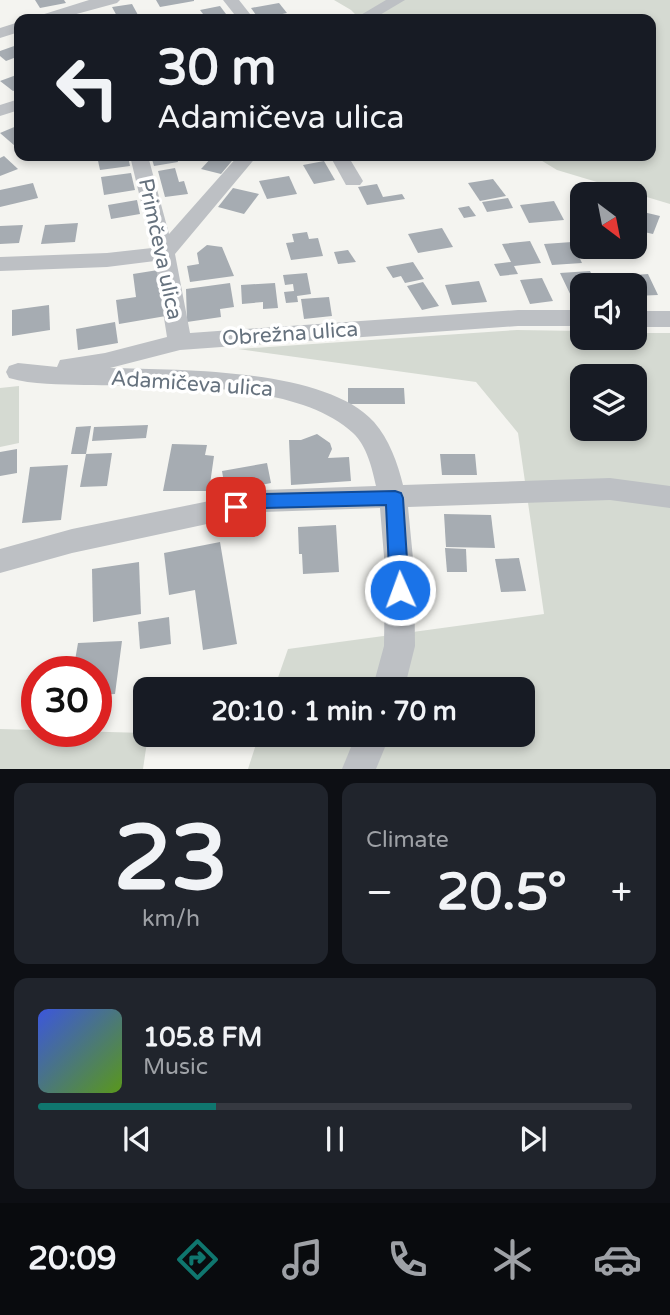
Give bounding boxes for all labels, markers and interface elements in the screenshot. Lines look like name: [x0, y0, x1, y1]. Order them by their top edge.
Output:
text: 30 m: [157, 39, 276, 98]
icon: left: [42, 42, 133, 133]
text: Adamičeva ulica: [157, 99, 404, 137]
street label: Primčeva ulica: [133, 176, 187, 322]
north arrow: [570, 182, 648, 259]
map controls: [570, 182, 647, 441]
button: sound: [570, 273, 647, 350]
street label: Obrežna ulica: [221, 317, 359, 351]
button: layers: [570, 364, 647, 441]
street label: Adamičeva ulica: [110, 366, 274, 402]
pin: [206, 477, 266, 537]
icon: arrive: [217, 488, 255, 526]
position arrow: [363, 553, 437, 627]
speed limit sign: 30: [21, 656, 112, 747]
text: 20:10 · 1 min · 70 m: [211, 696, 457, 727]
text: 23: [114, 804, 228, 914]
text: Climate: [366, 826, 449, 854]
text: 20.5°: [437, 861, 567, 924]
text: −: [366, 870, 393, 916]
text: +: [611, 870, 632, 916]
text: km/h: [142, 905, 200, 933]
text: 105.8 FM: [143, 1022, 262, 1053]
text: Music: [143, 1053, 208, 1081]
icon: previous: [118, 1120, 156, 1158]
icon: pause: [316, 1120, 354, 1158]
icon: next: [514, 1120, 552, 1158]
icon: directions: [173, 1235, 222, 1284]
icon: music: [278, 1235, 327, 1284]
icon: phone: [383, 1235, 432, 1284]
icon: climate: [488, 1235, 537, 1284]
icon: car: [593, 1235, 642, 1284]
text: 20:09: [28, 1240, 117, 1278]

